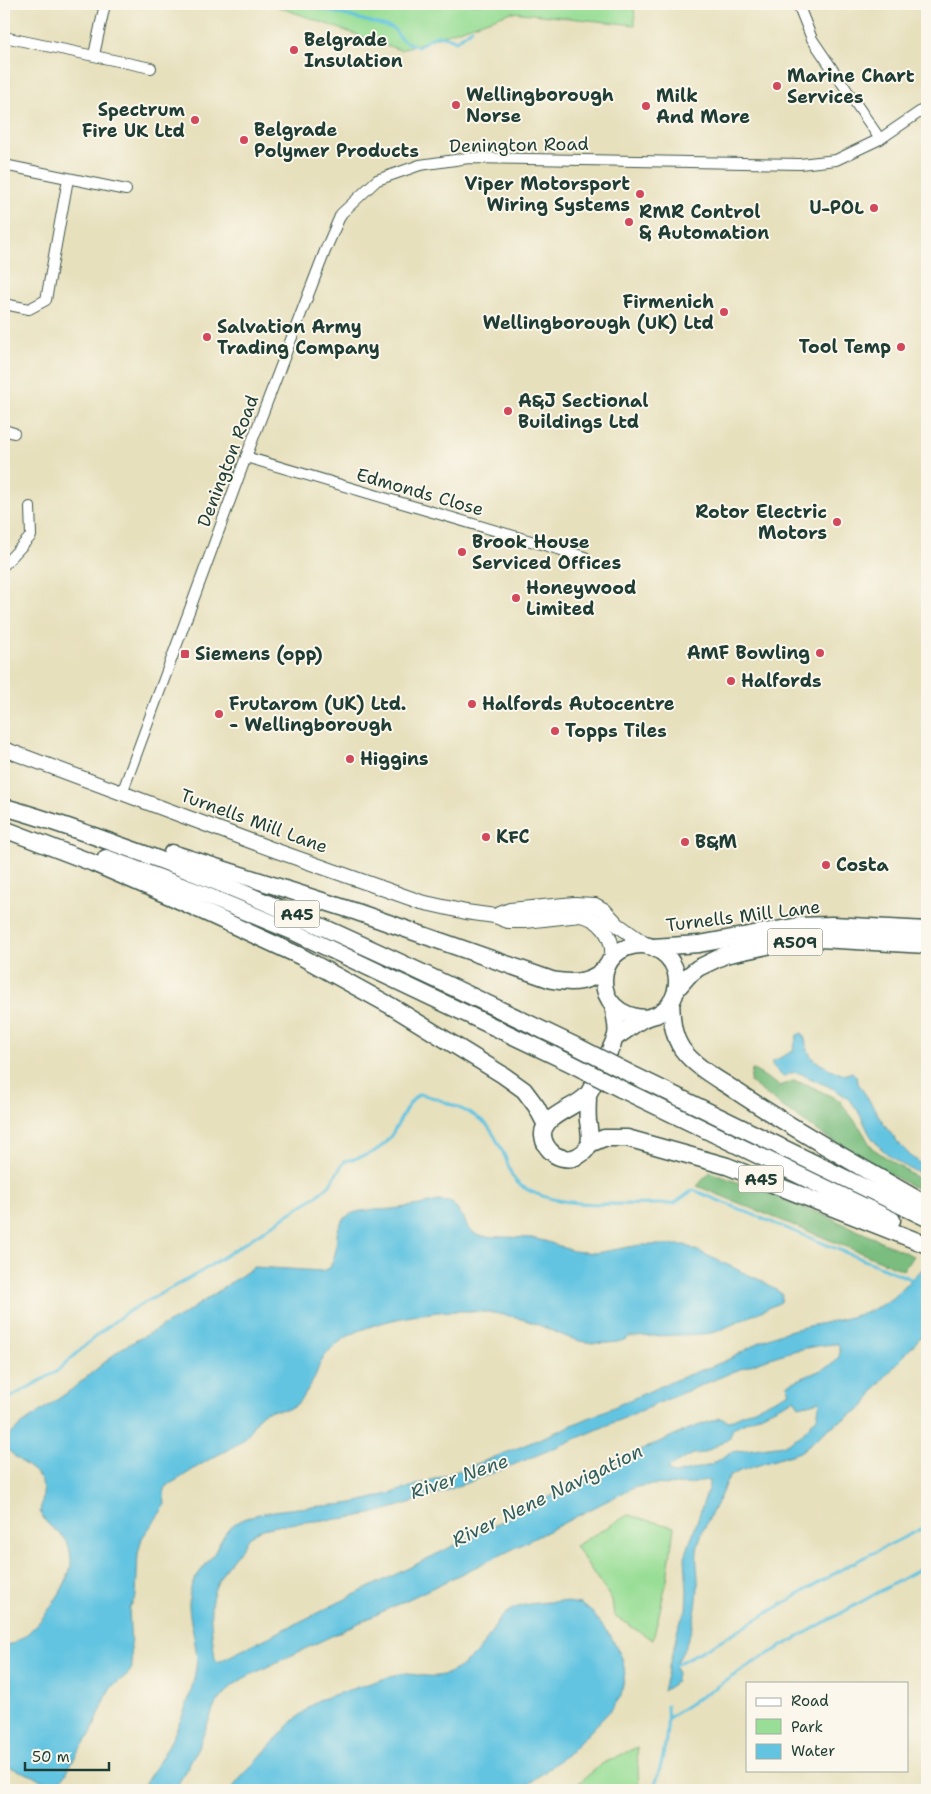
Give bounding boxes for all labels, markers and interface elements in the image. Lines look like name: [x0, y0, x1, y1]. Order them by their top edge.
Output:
place label: Belgrade Insulation: [304, 28, 403, 73]
marker: Belgrade Insulation: [288, 44, 300, 56]
place label: Marine Chart Services: [787, 64, 915, 109]
marker: Marine Chart Services: [771, 80, 783, 92]
place label: Wellingborough Norse: [466, 83, 614, 128]
place label: Milk And More: [656, 84, 750, 129]
place label: Spectrum Fire UK Ltd: [82, 98, 186, 143]
marker: Wellingborough Norse: [450, 99, 462, 111]
marker: Milk And More: [640, 100, 652, 112]
marker: Spectrum Fire UK Ltd: [189, 114, 201, 126]
place label: Belgrade Polymer Products: [254, 118, 419, 163]
street label: Denington Road: [449, 132, 589, 158]
marker: Belgrade Polymer Products: [238, 134, 250, 146]
place label: Viper Motorsport Wiring Systems: [464, 172, 630, 217]
marker: Viper Motorsport Wiring Systems: [634, 188, 646, 200]
place label: U-POL: [809, 196, 864, 220]
place label: RMR Control & Automation: [639, 200, 769, 245]
marker: U-POL: [868, 202, 880, 214]
marker: RMR Control & Automation: [623, 216, 635, 228]
place label: Firmenich Wellingborough (UK) Ltd: [483, 290, 714, 335]
marker: Firmenich Wellingborough (UK) Ltd: [718, 306, 730, 318]
place label: Salvation Army Trading Company: [217, 315, 380, 360]
marker: Salvation Army Trading Company: [201, 331, 213, 343]
place label: Tool Temp: [799, 335, 891, 359]
marker: Tool Temp: [895, 341, 907, 353]
place label: A&J Sectional Buildings Ltd: [518, 389, 648, 434]
street label: Denington Road: [192, 392, 264, 530]
marker: A&J Sectional Buildings Ltd: [502, 405, 514, 417]
street label: Edmonds Close: [354, 462, 486, 522]
place label: Rotor Electric Motors: [695, 500, 827, 545]
marker: Rotor Electric Motors: [831, 516, 843, 528]
place label: Brook House Serviced Offices: [472, 530, 621, 575]
marker: Brook House Serviced Offices: [456, 546, 468, 558]
place label: Honeywood Limited: [526, 576, 636, 621]
marker: Honeywood Limited: [510, 592, 522, 604]
place label: AMF Bowling: [687, 641, 810, 665]
place label: Siemens (opp): [195, 642, 323, 666]
marker: AMF Bowling: [814, 647, 826, 659]
marker: Siemens (opp): [179, 648, 191, 660]
place label: Halfords: [741, 669, 822, 693]
marker: Halfords: [725, 675, 737, 687]
place label: Frutarom (UK) Ltd. - Wellingborough: [229, 692, 406, 737]
place label: Halfords Autocentre: [482, 692, 675, 716]
marker: Halfords Autocentre: [466, 698, 478, 710]
marker: Frutarom (UK) Ltd. - Wellingborough: [213, 708, 225, 720]
place label: Topps Tiles: [565, 719, 667, 743]
marker: Topps Tiles: [549, 725, 561, 737]
place label: Higgins: [360, 747, 429, 771]
marker: Higgins: [344, 753, 356, 765]
street label: Turnells Mill Lane: [177, 783, 331, 859]
place label: KFC: [496, 825, 530, 849]
place label: B&M: [695, 830, 738, 854]
marker: KFC: [480, 831, 492, 843]
marker: B&M: [679, 836, 691, 848]
place label: Costa: [836, 853, 889, 877]
marker: Costa: [820, 859, 832, 871]
street label: Turnells Mill Lane: [664, 895, 822, 937]
road number: A45: [274, 901, 320, 928]
road number: A509: [768, 929, 822, 956]
road number: A45: [738, 1166, 784, 1192]
water label: River Nene Navigation: [448, 1438, 647, 1553]
water label: River Nene: [407, 1448, 512, 1505]
legend: [746, 1682, 908, 1772]
text: Road: [791, 1691, 829, 1711]
text: Park: [791, 1717, 823, 1737]
scale bar: [25, 1739, 109, 1771]
text: Water: [791, 1741, 835, 1761]
text: 50 m: [32, 1747, 70, 1767]

